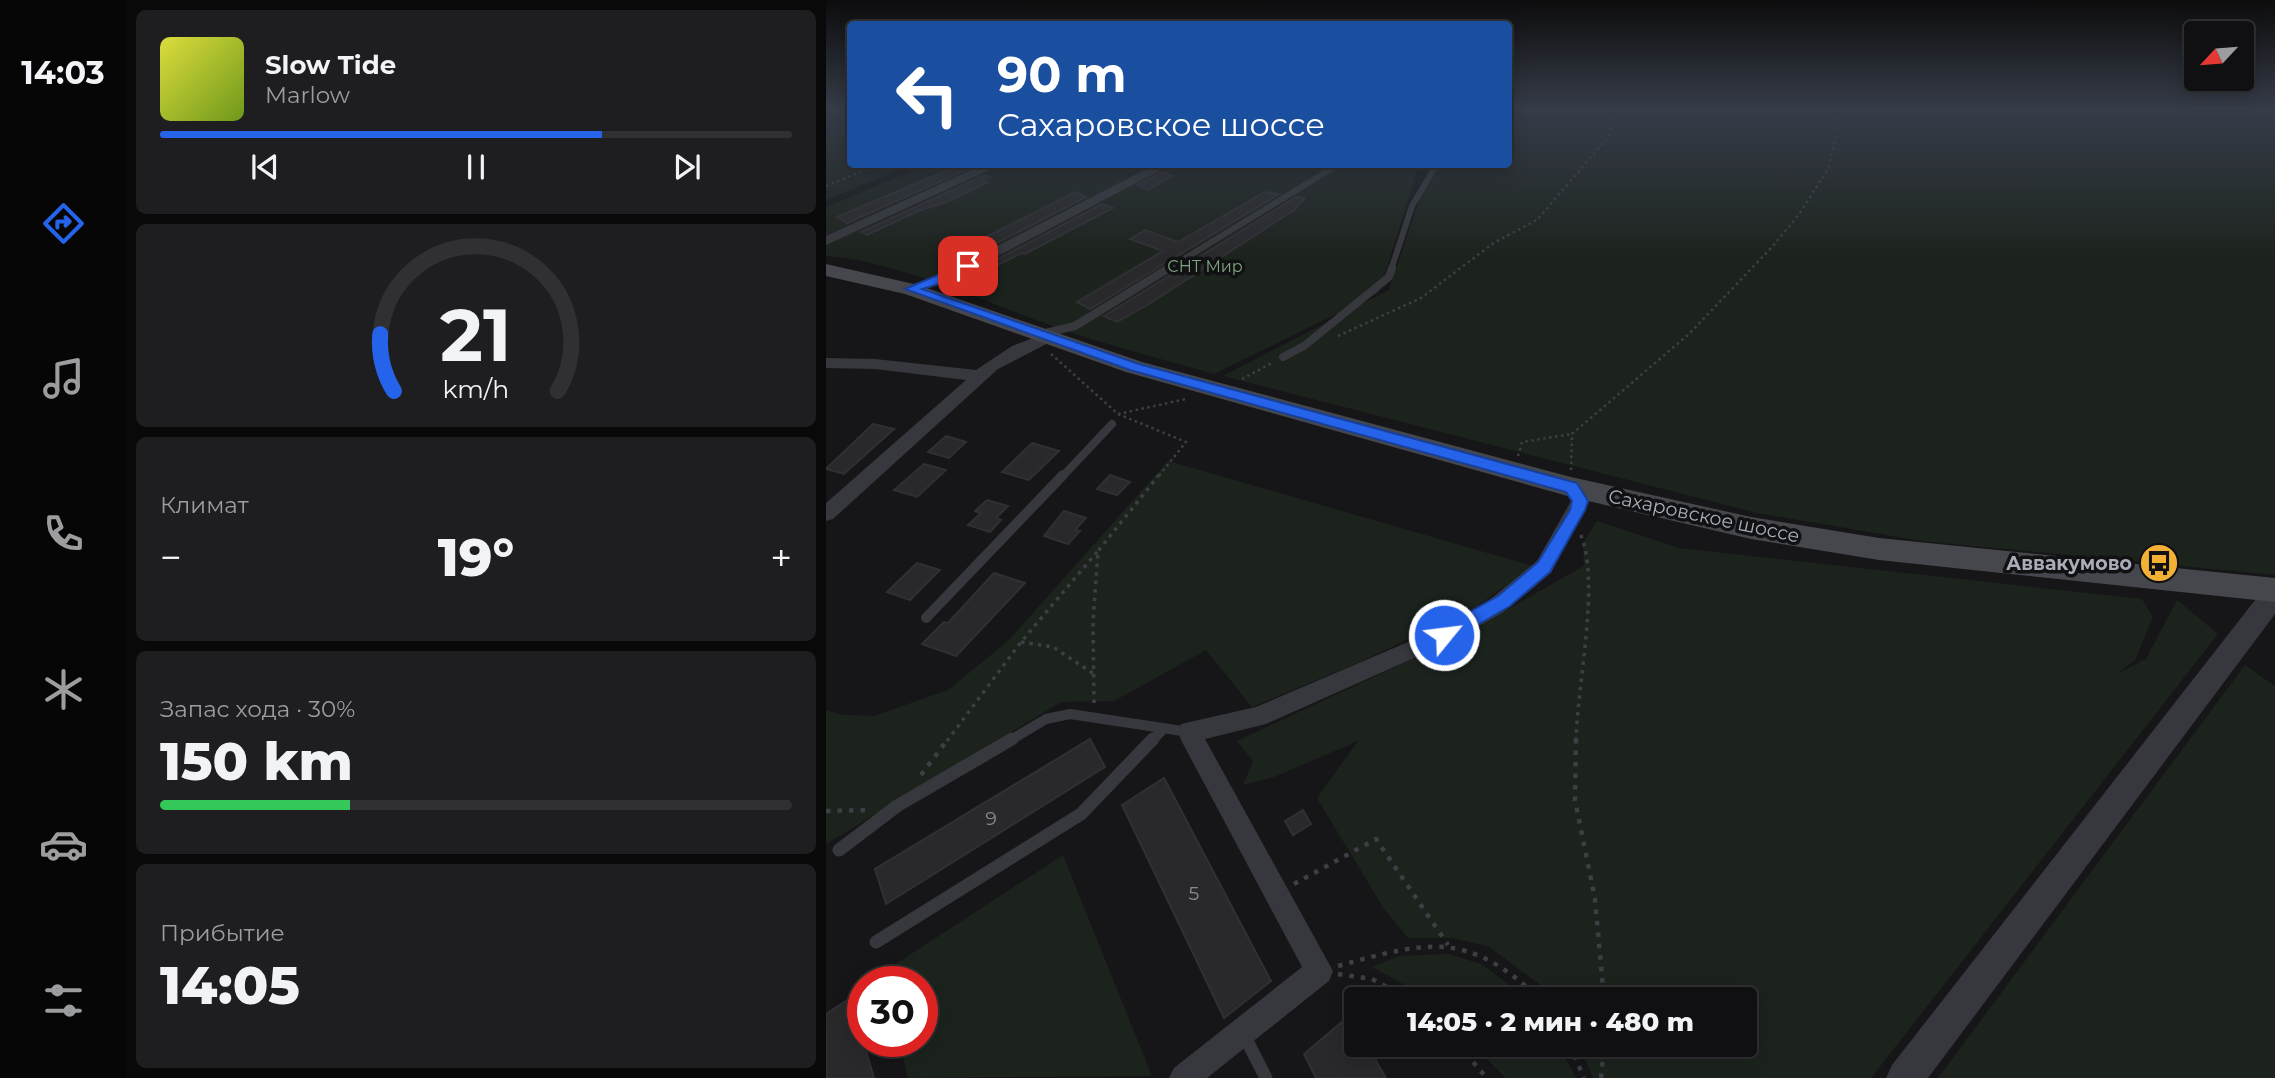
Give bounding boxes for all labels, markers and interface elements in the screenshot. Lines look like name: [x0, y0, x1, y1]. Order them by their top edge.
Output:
north arrow: [2184, 21, 2254, 91]
map controls: [2184, 21, 2254, 91]
text: 90 m: [997, 45, 1127, 104]
text: Slow Tide: [265, 49, 396, 81]
icon: left: [882, 49, 973, 140]
text: 14:03: [21, 53, 105, 92]
text: Marlow: [265, 81, 350, 109]
text: Сахаровское шоссе: [997, 105, 1325, 144]
icon: previous: [246, 148, 284, 186]
icon: pause: [457, 148, 495, 186]
icon: next: [668, 148, 706, 186]
icon: directions: [39, 199, 88, 248]
pin: [938, 236, 998, 296]
icon: arrive: [949, 247, 987, 285]
park label: СНТ Мир: [1167, 257, 1243, 276]
text: 21: [440, 292, 512, 380]
icon: music: [39, 354, 88, 403]
text: km/h: [443, 374, 509, 404]
street label: Сахаровское шоссе: [1606, 484, 1802, 548]
text: Климат: [160, 491, 249, 519]
icon: phone: [39, 509, 88, 558]
text: 19°: [438, 526, 514, 589]
text: −: [160, 534, 182, 581]
text: +: [770, 534, 792, 581]
bus stop icon: Аввакумово: [2138, 542, 2180, 584]
place label: Аввакумово: [2006, 552, 2132, 575]
position arrow: [1407, 598, 1481, 672]
icon: climate: [39, 665, 88, 714]
text: Запас хода · 30%: [160, 695, 355, 723]
text: 150 km: [160, 730, 353, 793]
house number: 9: [985, 807, 997, 830]
icon: car: [39, 820, 88, 869]
house number: 5: [1189, 882, 1200, 905]
text: Прибытие: [160, 919, 285, 947]
text: 14:05: [160, 954, 300, 1017]
speed limit sign: 30: [847, 966, 938, 1057]
icon: filters: [39, 976, 88, 1025]
text: 14:05 · 2 мин · 480 m: [1407, 1006, 1694, 1038]

